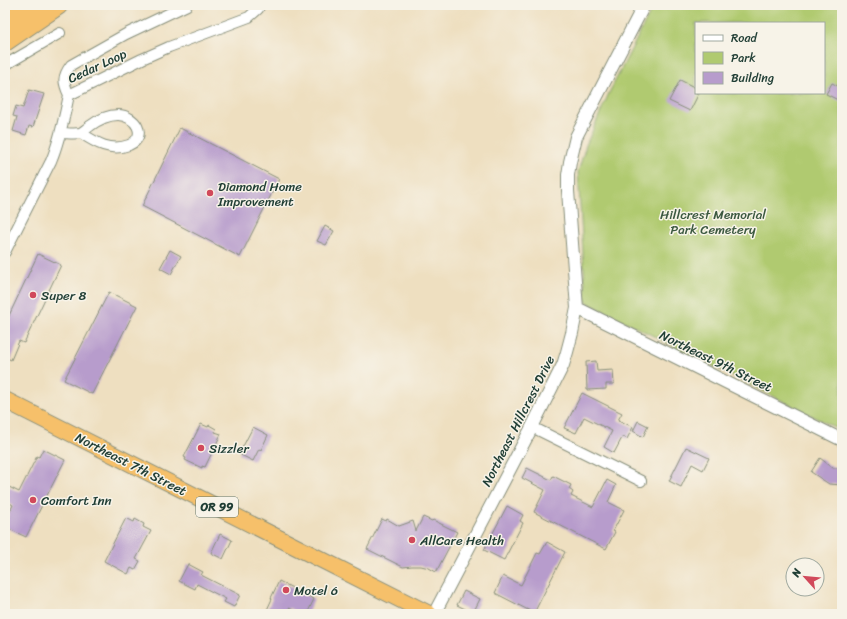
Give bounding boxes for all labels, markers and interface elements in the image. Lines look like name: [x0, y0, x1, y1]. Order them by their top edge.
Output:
legend: [695, 22, 825, 94]
text: Road: [731, 27, 758, 49]
street label: Cedar Loop: [64, 42, 130, 90]
text: Park: [731, 47, 756, 69]
text: Building: [731, 67, 774, 89]
place label: Diamond Home Improvement: [217, 175, 302, 213]
marker: Diamond Home Improvement: [205, 188, 215, 198]
park label: Hillcrest Memorial Park Cemetery: [660, 203, 766, 241]
place label: Super 8: [41, 284, 86, 307]
marker: Super 8: [28, 290, 38, 300]
street label: Northeast 9th Street: [656, 324, 777, 399]
street label: Northeast Hillcrest Drive: [475, 351, 561, 491]
street label: Northeast 7th Street: [71, 426, 191, 502]
place label: Sizzler: [209, 437, 249, 460]
marker: Sizzler: [196, 443, 206, 453]
place label: Comfort Inn: [41, 489, 112, 512]
marker: Comfort Inn: [28, 495, 38, 505]
road number: OR 99: [196, 497, 238, 517]
place label: AllCare Health: [419, 529, 504, 552]
marker: AllCare Health: [407, 535, 417, 545]
north arrow: [785, 557, 825, 597]
text: N: [786, 565, 807, 581]
place label: Motel 6: [294, 579, 338, 602]
marker: Motel 6: [281, 585, 291, 595]

